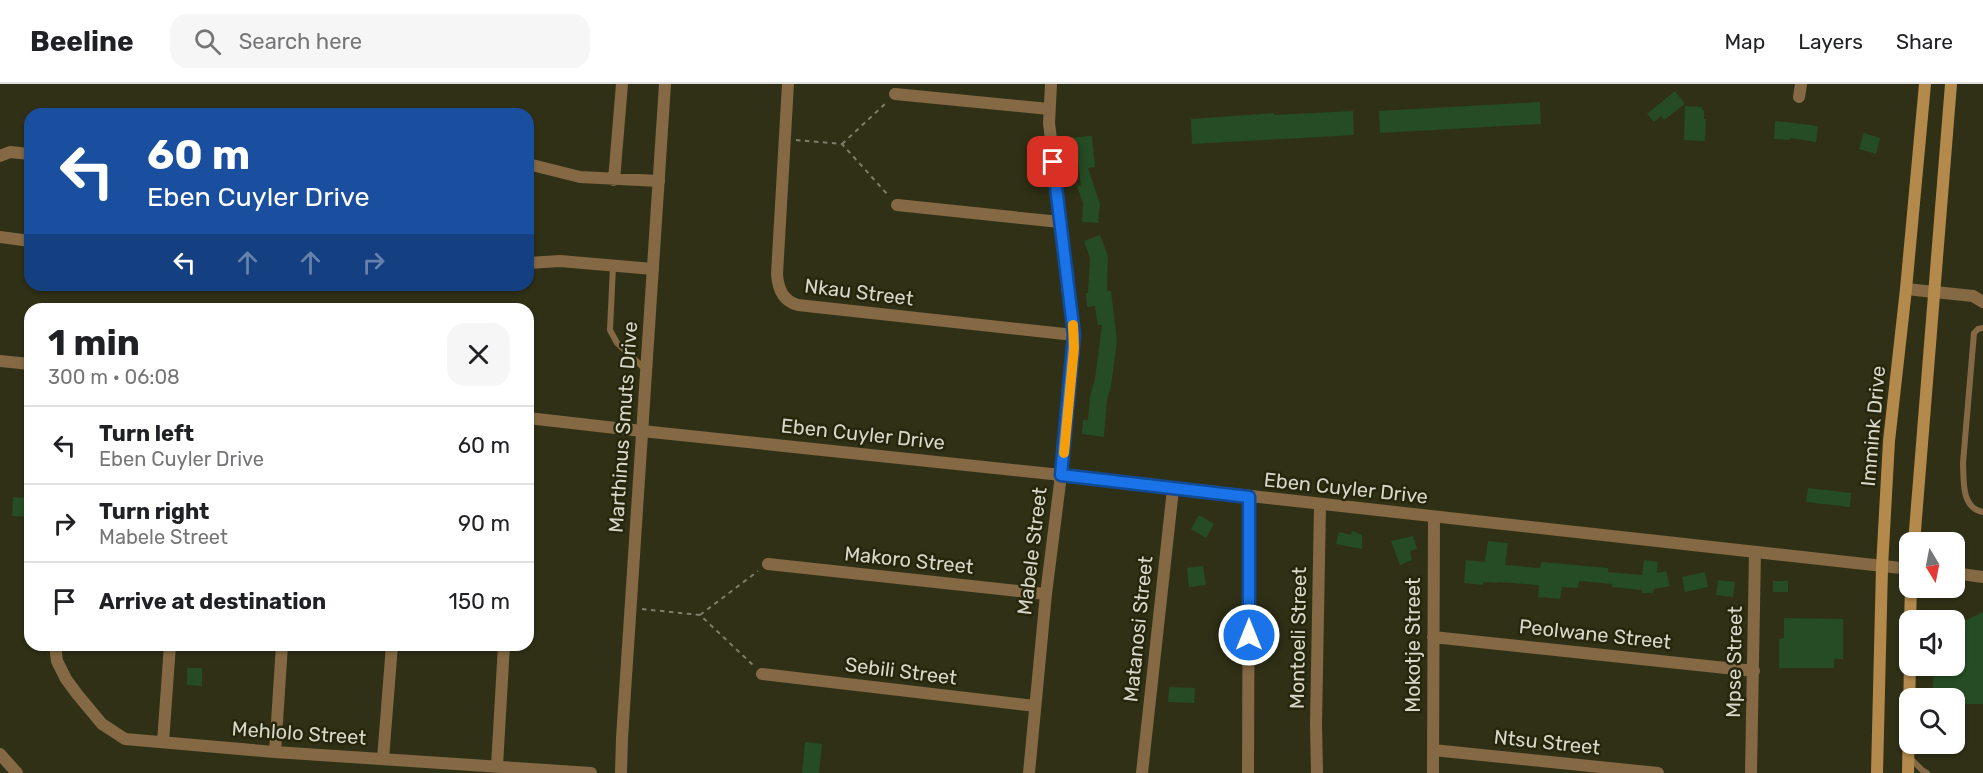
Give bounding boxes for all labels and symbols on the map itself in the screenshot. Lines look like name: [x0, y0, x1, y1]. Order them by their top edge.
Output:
pin: [1027, 136, 1078, 187]
street label: Nkau Street: [803, 273, 915, 311]
street label: Marthinus Smuts Drive: [604, 320, 642, 534]
street label: Immink Drive: [1856, 365, 1890, 487]
street label: Eben Cuyler Drive: [780, 413, 946, 455]
street label: Eben Cuyler Drive: [1263, 467, 1429, 509]
street label: Mabele Street: [1012, 485, 1052, 616]
north arrow: [1899, 532, 1965, 598]
street label: Makoro Street: [843, 541, 975, 579]
street label: Matanosi Street: [1118, 554, 1158, 703]
street label: Montoeli Street: [1285, 566, 1311, 709]
street label: Mokotje Street: [1401, 577, 1425, 713]
position arrow: [1217, 603, 1281, 667]
street label: Mpse Street: [1721, 606, 1747, 718]
street label: Peolwane Street: [1518, 614, 1673, 654]
street label: Sebili Street: [844, 652, 959, 690]
street label: Mehlolo Street: [231, 716, 367, 750]
street label: Ntsu Street: [1493, 724, 1601, 760]

